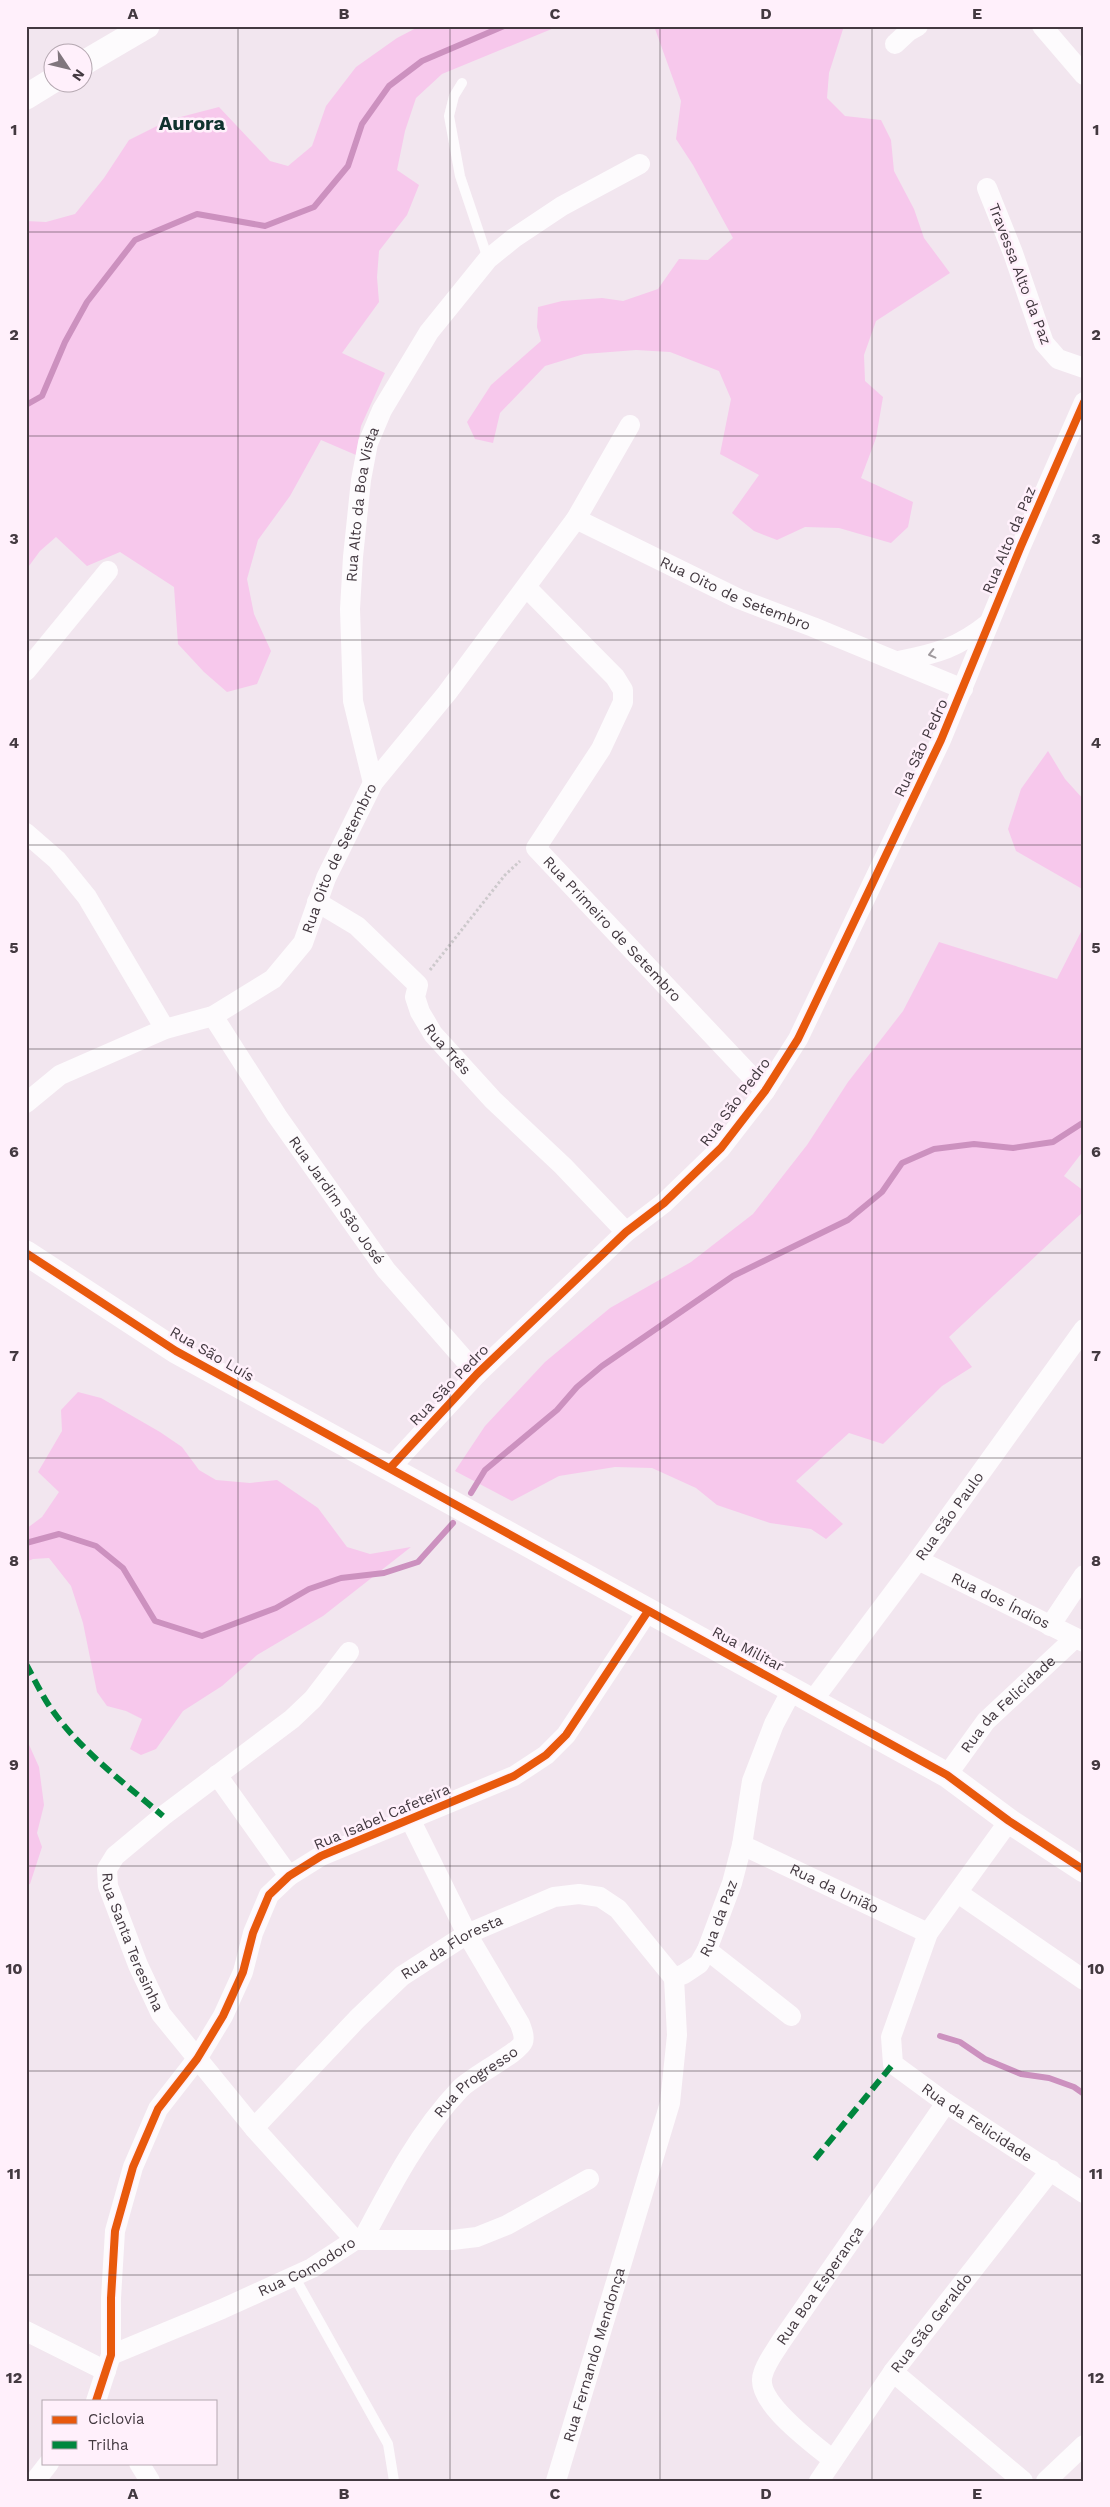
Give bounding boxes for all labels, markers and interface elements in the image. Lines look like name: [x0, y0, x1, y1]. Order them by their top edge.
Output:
text: A: [128, 4, 139, 23]
text: B: [339, 4, 350, 23]
text: C: [550, 4, 561, 23]
text: D: [760, 4, 772, 23]
text: E: [972, 4, 982, 23]
north arrow: [42, 42, 92, 92]
text: N: [69, 67, 88, 84]
district label: Aurora: [159, 111, 226, 135]
text: 1: [11, 120, 17, 139]
text: 1: [1093, 120, 1099, 139]
street label: Travessa Alto da Paz: [985, 201, 1055, 347]
text: 2: [9, 325, 19, 344]
text: 2: [1091, 325, 1101, 344]
street label: Rua Alto da Boa Vista: [343, 423, 383, 583]
street label: Rua Alto da Paz: [978, 484, 1040, 596]
text: 3: [9, 529, 19, 548]
text: 3: [1091, 529, 1101, 548]
street label: Rua Oito de Setembro: [657, 553, 813, 634]
one-way arrow: [928, 649, 937, 659]
street label: Rua São Pedro: [890, 696, 952, 800]
text: 4: [9, 733, 19, 752]
text: 4: [1091, 733, 1101, 752]
street label: Rua Oito de Setembro: [298, 780, 380, 936]
street label: Rua Primeiro de Setembro: [539, 852, 685, 1006]
text: 5: [9, 938, 19, 957]
text: 5: [1091, 938, 1101, 957]
street label: Rua Três: [420, 1020, 475, 1079]
street label: Rua São Pedro: [696, 1054, 774, 1150]
street label: Rua Jardim São José: [285, 1133, 388, 1268]
text: 6: [9, 1142, 19, 1161]
text: 6: [1091, 1142, 1101, 1161]
street label: Rua São Luís: [167, 1323, 257, 1385]
street label: Rua São Pedro: [406, 1340, 492, 1430]
text: 7: [9, 1346, 19, 1365]
text: 7: [1091, 1346, 1101, 1365]
street label: Rua São Paulo: [912, 1468, 987, 1564]
text: 8: [9, 1551, 19, 1570]
text: 8: [1091, 1551, 1101, 1570]
street label: Rua dos Índios: [948, 1569, 1053, 1633]
street label: Rua Militar: [709, 1623, 787, 1675]
street label: Rua da Felicidade: [957, 1652, 1059, 1756]
text: 9: [9, 1755, 19, 1774]
text: 9: [1091, 1755, 1101, 1774]
street label: Rua Isabel Cafeteira: [311, 1780, 453, 1854]
street label: Rua da União: [787, 1860, 882, 1917]
street label: Rua Santa Teresinha: [98, 1872, 168, 2015]
street label: Rua da Paz: [696, 1877, 741, 1960]
street label: Rua da Floresta: [397, 1911, 506, 1983]
text: 10: [5, 1959, 23, 1978]
text: 10: [1087, 1959, 1105, 1978]
street label: Rua Progresso: [430, 2043, 522, 2121]
street label: Rua da Felicidade: [918, 2079, 1036, 2166]
text: 11: [7, 2164, 21, 2183]
text: 11: [1089, 2164, 1103, 2183]
street label: Rua Boa Esperança: [772, 2222, 867, 2348]
street label: Rua Comodoro: [255, 2233, 359, 2300]
street label: Rua Fernando Mendonça: [559, 2265, 629, 2444]
street label: Rua São Geraldo: [887, 2270, 976, 2376]
text: 12: [6, 2368, 22, 2387]
text: 12: [1088, 2368, 1104, 2387]
legend: [42, 2400, 218, 2464]
text: Ciclovia: [88, 2410, 145, 2428]
text: Trilha: [88, 2436, 129, 2454]
text: A: [128, 2484, 139, 2503]
text: B: [339, 2484, 350, 2503]
text: C: [550, 2484, 561, 2503]
text: D: [760, 2484, 772, 2503]
text: E: [972, 2484, 982, 2503]

